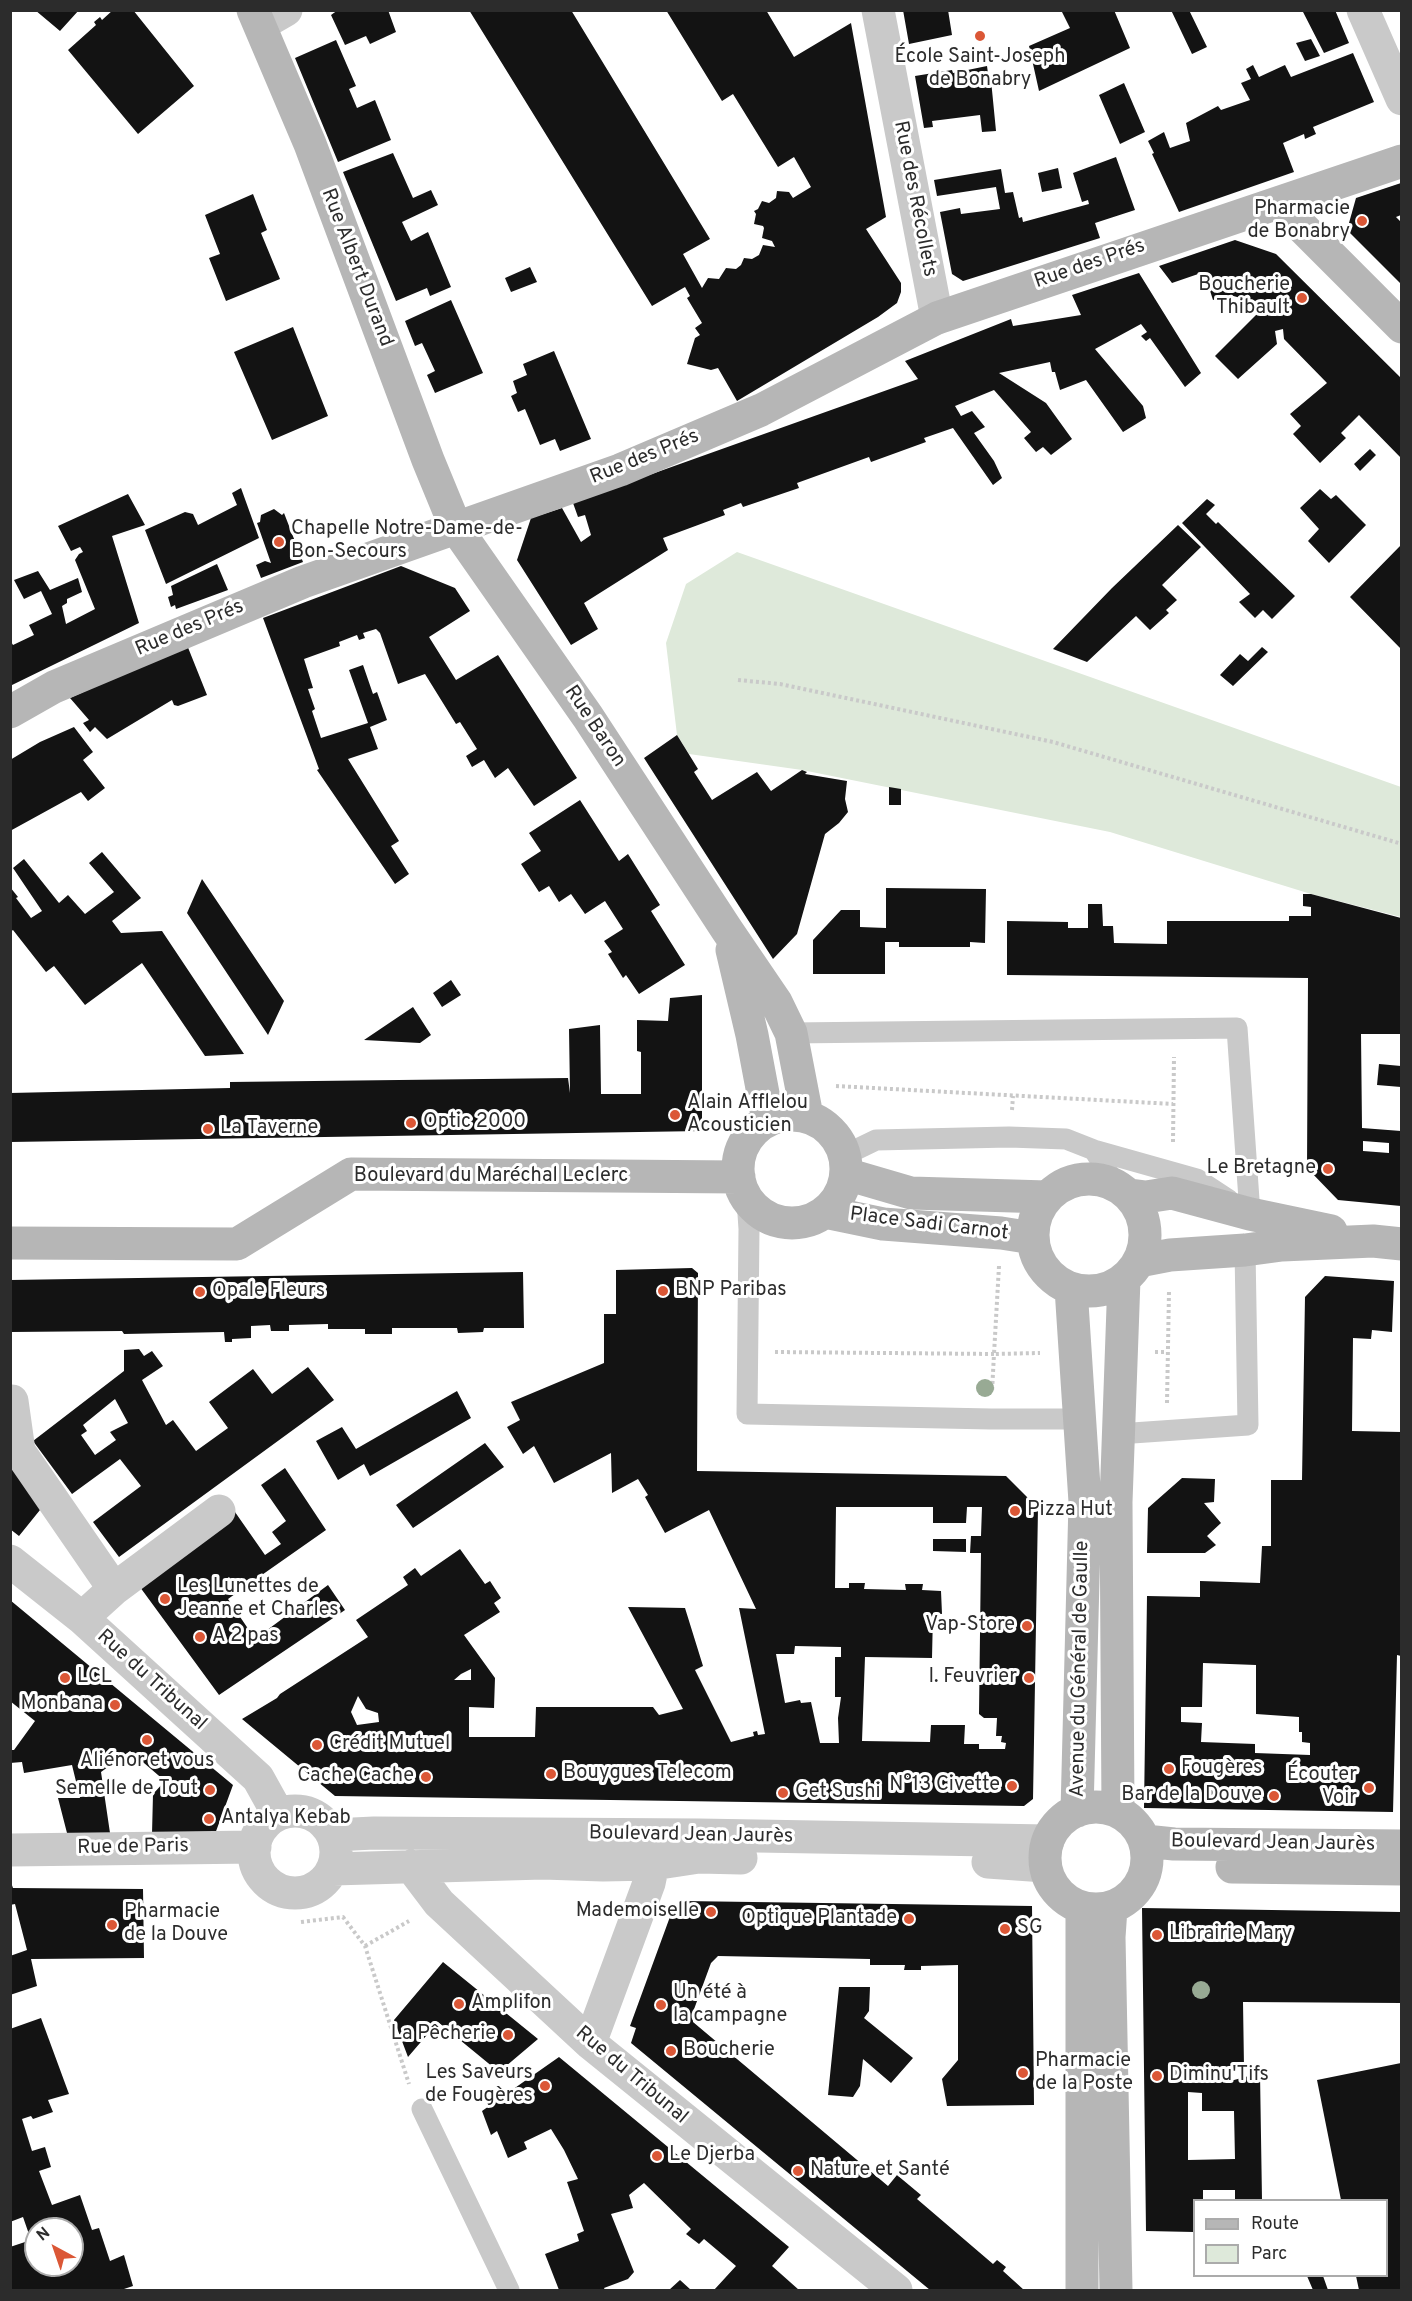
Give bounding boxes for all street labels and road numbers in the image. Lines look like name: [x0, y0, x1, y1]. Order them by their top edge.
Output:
street label: Rue des Récollets: [887, 119, 941, 279]
street label: Rue Albert Durand: [315, 186, 397, 350]
street label: Rue des Prés: [1031, 235, 1149, 295]
street label: Rue des Prés: [587, 425, 703, 491]
street label: Rue des Prés: [132, 595, 248, 663]
street label: Rue Baron: [558, 682, 630, 772]
street label: Boulevard du Maréchal Leclerc: [354, 1165, 628, 1189]
street label: Place Sadi Carnot: [848, 1203, 1010, 1247]
street label: Avenue du Général de Gaulle: [1067, 1540, 1095, 1798]
street label: Rue du Tribunal: [91, 1625, 211, 1737]
street label: Boulevard Jean Jaurès: [589, 1822, 793, 1850]
street label: Boulevard Jean Jaurès: [1171, 1830, 1375, 1858]
street label: Rue de Paris: [77, 1835, 189, 1861]
street label: Rue du Tribunal: [570, 2022, 692, 2130]

